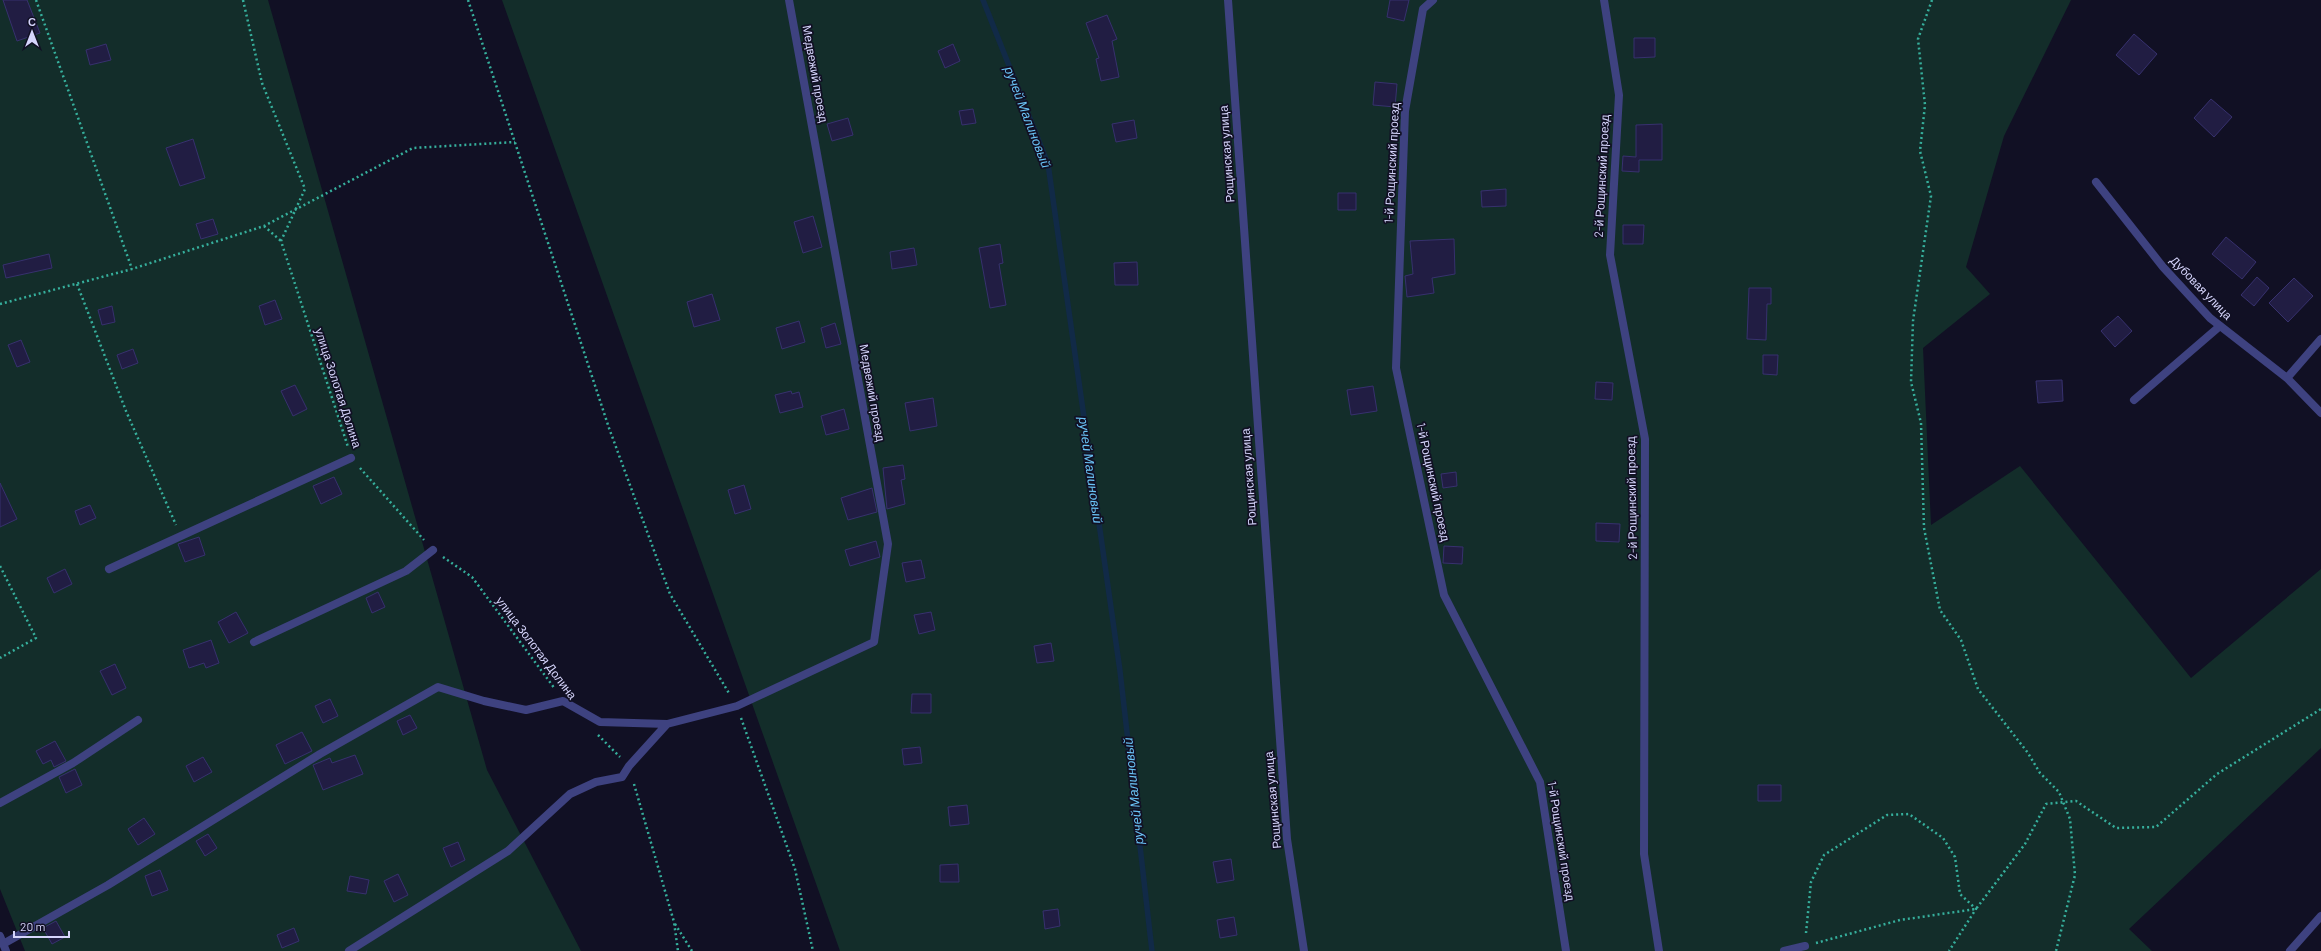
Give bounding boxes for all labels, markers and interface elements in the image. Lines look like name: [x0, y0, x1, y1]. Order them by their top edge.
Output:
north arrow: [12, 12, 52, 52]
text: С: [28, 15, 36, 28]
street label: Медвежий проезд: [800, 24, 831, 124]
water label: ручей Малиновый: [1001, 63, 1055, 170]
street label: 1-й Рощинский проезд: [1381, 102, 1402, 224]
street label: Рощинская улица: [1216, 105, 1237, 203]
street label: 2-й Рощинский проезд: [1591, 114, 1612, 238]
street label: Дубовая улица: [2167, 253, 2236, 323]
street label: улица Золотая Долина: [312, 326, 365, 450]
street label: Медвежий проезд: [857, 343, 888, 443]
water label: ручей Малиновый: [1075, 415, 1106, 524]
street label: 1-й Рощинский проезд: [1414, 421, 1453, 543]
street label: Рощинская улица: [1238, 428, 1259, 526]
street label: 2-й Рощинский проезд: [1623, 436, 1640, 560]
street label: улица Золотая Долина: [493, 593, 580, 702]
water label: ручей Малиновый: [1119, 737, 1147, 846]
street label: Рощинская улица: [1261, 751, 1284, 849]
street label: 1-й Рощинский проезд: [1545, 780, 1578, 902]
scale bar: [14, 913, 69, 939]
text: 20 m: [20, 919, 46, 933]

